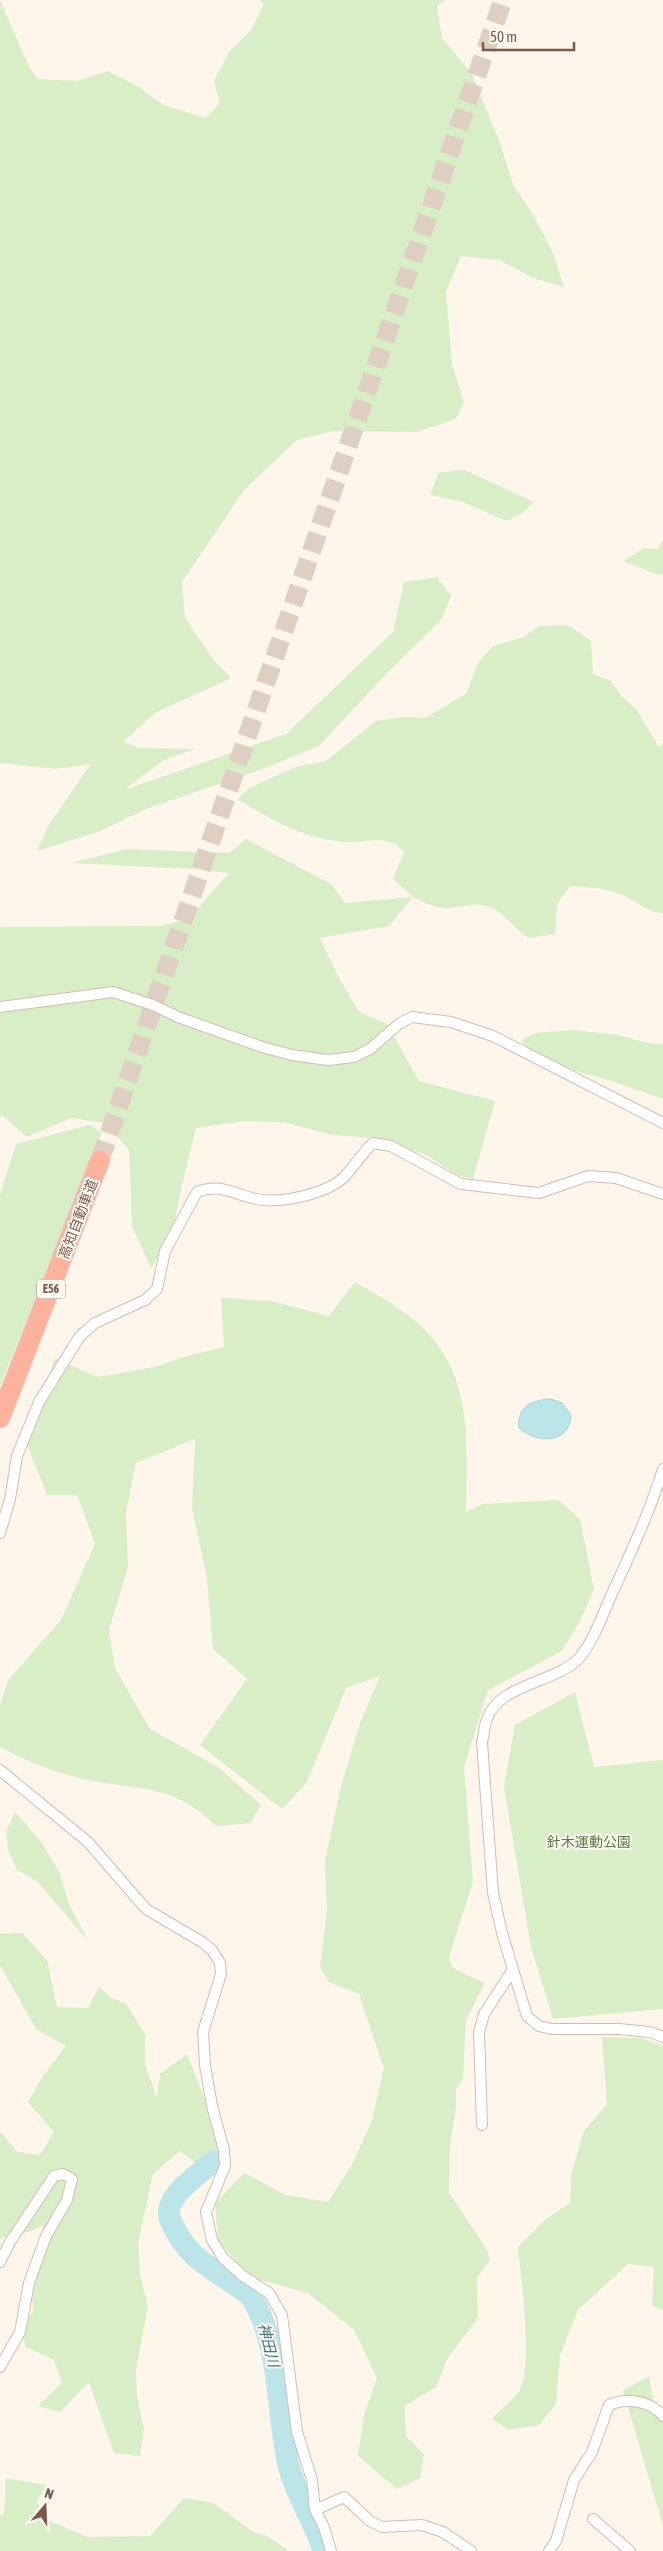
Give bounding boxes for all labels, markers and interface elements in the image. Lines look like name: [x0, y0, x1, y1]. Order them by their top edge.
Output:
scale bar: [483, 20, 574, 52]
text: 50 m: [490, 28, 517, 45]
street label: 高知自動車道: [55, 1177, 101, 1261]
road number: E56: [37, 1280, 65, 1298]
park label: 針木運動公園: [547, 1834, 631, 1850]
water label: 神田川: [255, 2321, 283, 2371]
north arrow: [20, 2481, 70, 2531]
text: N: [43, 2485, 56, 2503]

